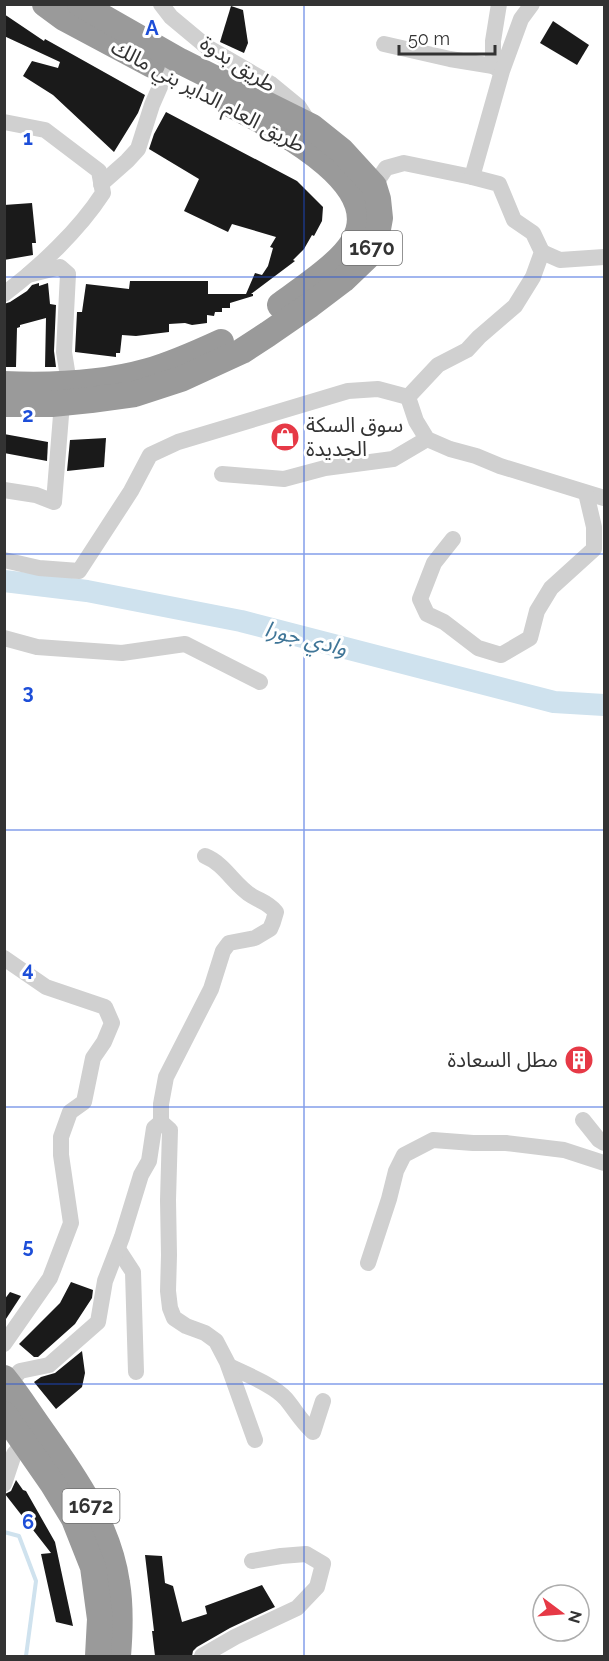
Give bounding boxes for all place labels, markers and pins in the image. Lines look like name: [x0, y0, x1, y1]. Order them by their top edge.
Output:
place label: سوق السكة الجديدة: [306, 412, 403, 461]
shop icon: سوق السكة الجديدة: [269, 421, 301, 453]
building icon: مطل السعادة: [563, 1044, 595, 1076]
place label: مطل السعادة: [447, 1047, 558, 1072]

